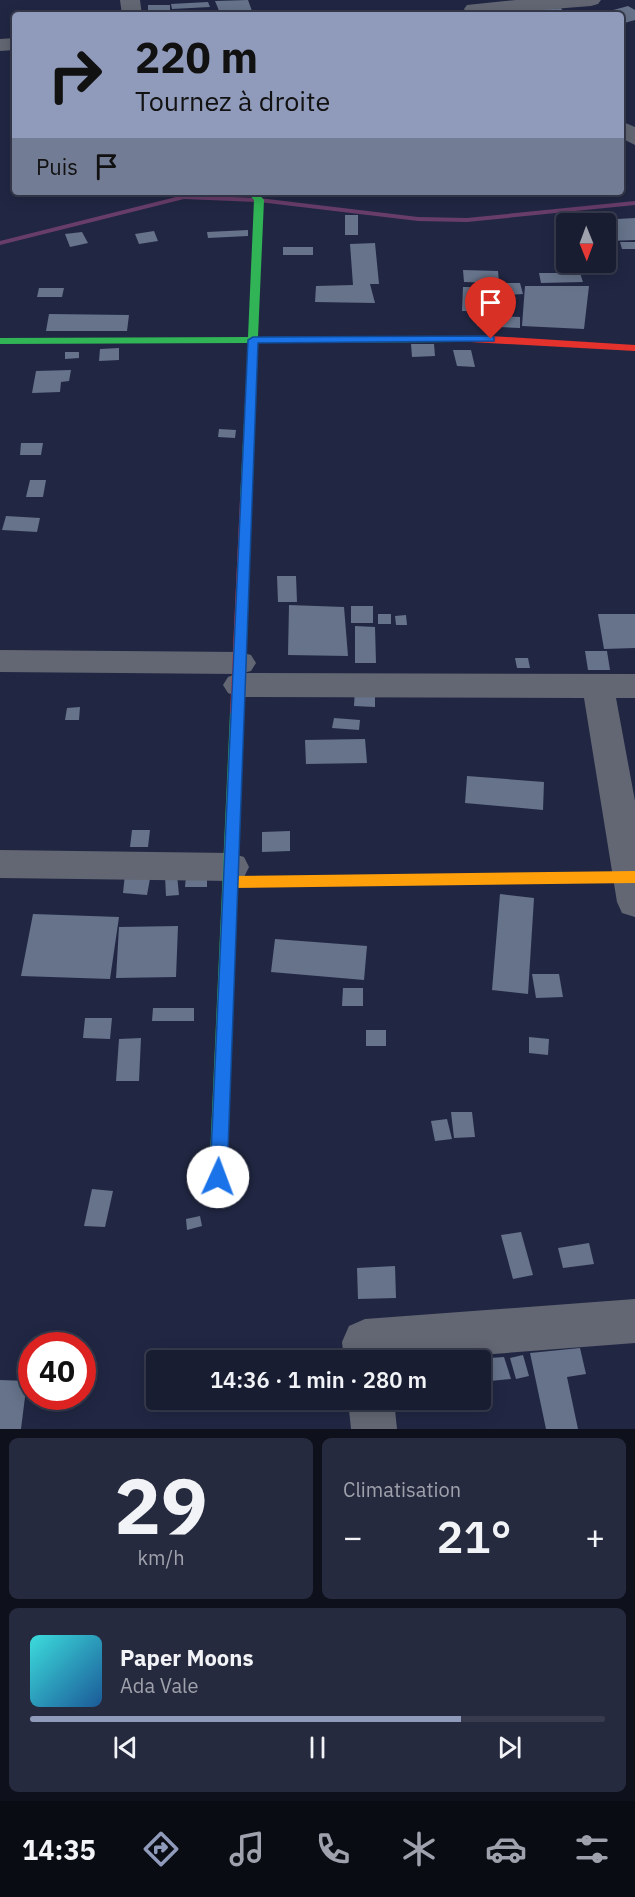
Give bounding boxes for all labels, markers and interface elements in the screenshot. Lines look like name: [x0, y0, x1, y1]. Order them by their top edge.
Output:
text: 220 m: [135, 30, 258, 85]
icon: right: [36, 36, 114, 114]
text: Tournez à droite: [135, 83, 330, 118]
icon: arrive: [90, 150, 123, 183]
text: Puis: [36, 152, 78, 181]
north arrow: [556, 213, 616, 273]
map controls: [556, 213, 616, 273]
pin: [465, 277, 516, 339]
icon: arrive: [474, 286, 507, 319]
position arrow: [186, 1145, 250, 1209]
speed limit sign: 40: [18, 1332, 96, 1410]
text: 14:36 · 1 min · 280 m: [210, 1365, 427, 1394]
text: 29: [114, 1454, 208, 1555]
text: Climatisation: [343, 1476, 461, 1503]
text: 21°: [436, 1507, 512, 1565]
text: −: [343, 1515, 363, 1558]
text: +: [585, 1515, 605, 1558]
text: km/h: [137, 1544, 185, 1571]
text: Paper Moons: [120, 1643, 253, 1672]
text: Ada Vale: [120, 1672, 199, 1699]
icon: previous: [109, 1731, 142, 1764]
icon: pause: [301, 1731, 334, 1764]
icon: next: [493, 1731, 526, 1764]
icon: directions: [140, 1828, 182, 1870]
icon: music: [226, 1828, 268, 1870]
icon: phone: [312, 1828, 354, 1870]
icon: climate: [398, 1828, 440, 1870]
icon: car: [485, 1828, 527, 1870]
icon: filters: [571, 1828, 613, 1870]
text: 14:35: [22, 1832, 96, 1867]

